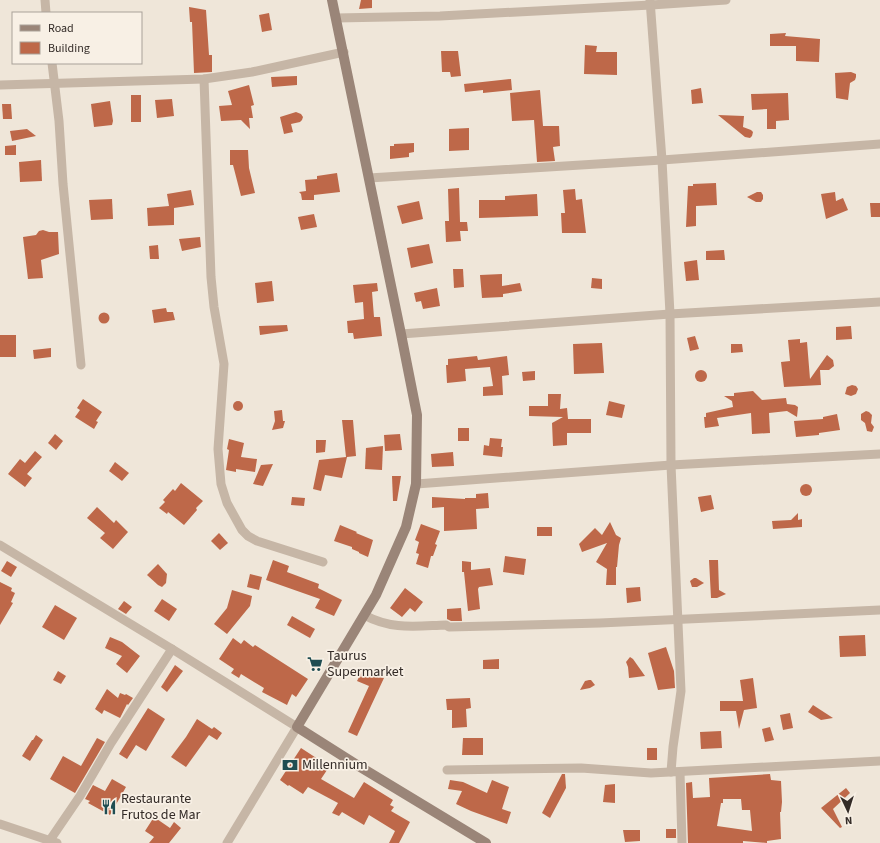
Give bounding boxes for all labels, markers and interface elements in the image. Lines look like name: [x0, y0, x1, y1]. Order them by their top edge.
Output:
legend: [12, 12, 142, 64]
text: Road: [48, 20, 74, 37]
text: Building: [48, 40, 90, 57]
place label: Taurus Supermarket: [327, 646, 404, 682]
supermarket icon: Taurus Supermarket: [306, 655, 324, 673]
place label: Millennium: [302, 755, 368, 775]
bank icon: Millennium: [281, 756, 299, 774]
place label: Restaurante Frutos de Mar: [121, 789, 201, 825]
north arrow: [828, 791, 868, 831]
restaurant icon: Restaurante Frutos de Mar: [100, 798, 118, 816]
text: N: [844, 813, 853, 828]

